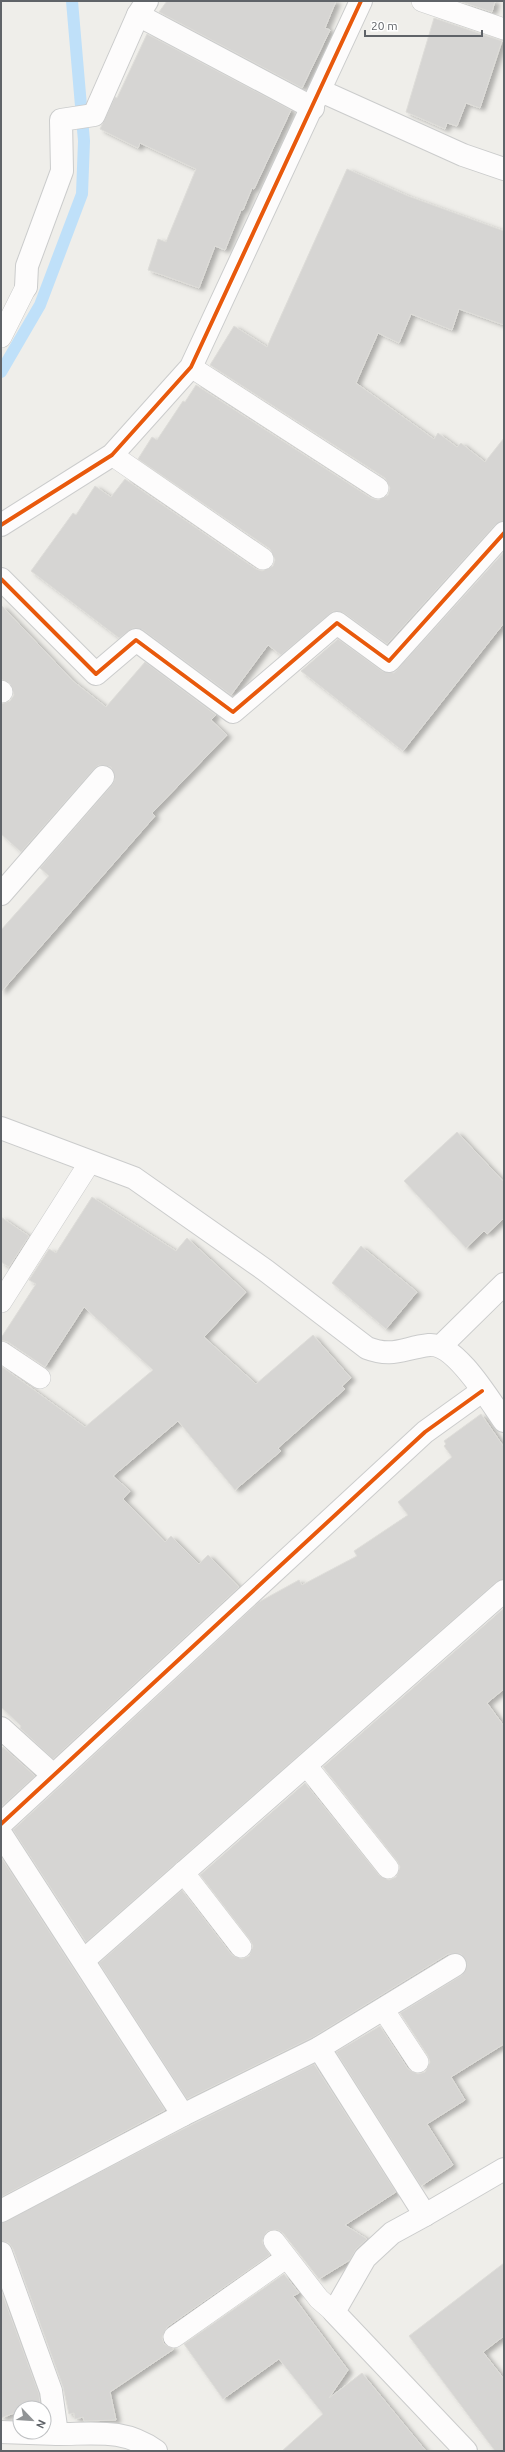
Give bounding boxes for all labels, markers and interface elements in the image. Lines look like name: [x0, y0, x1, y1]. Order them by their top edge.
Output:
scale bar: [365, 12, 482, 38]
text: 20 m: [371, 19, 398, 32]
north arrow: [12, 2400, 52, 2440]
text: N: [34, 2418, 48, 2430]

